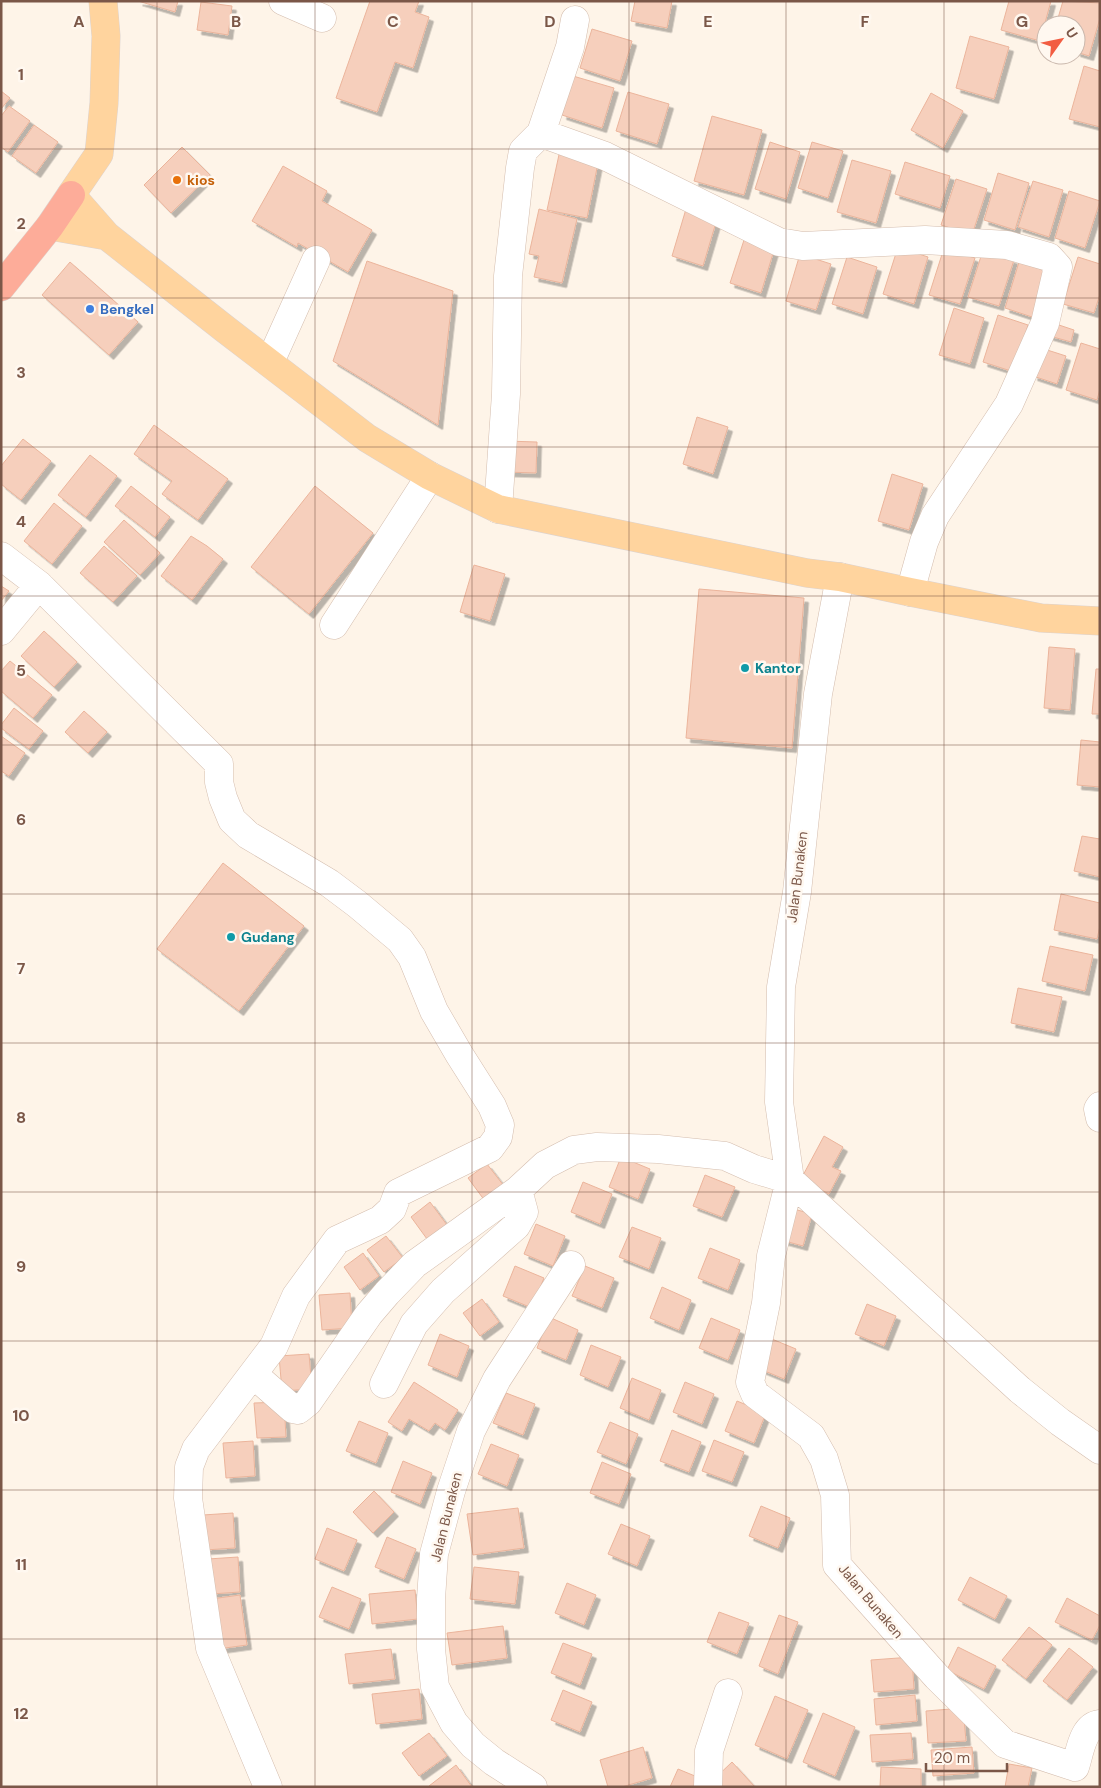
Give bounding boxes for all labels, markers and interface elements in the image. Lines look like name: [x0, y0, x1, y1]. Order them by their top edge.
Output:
text: A: [73, 11, 85, 32]
text: B: [231, 11, 241, 32]
text: C: [387, 11, 399, 32]
text: D: [544, 11, 556, 32]
text: E: [703, 11, 713, 32]
text: F: [861, 11, 870, 32]
text: G: [1016, 11, 1028, 32]
north arrow: [1036, 15, 1086, 65]
text: U: [1062, 24, 1082, 42]
text: 1: [18, 64, 24, 85]
place label: kios: [187, 171, 215, 189]
marker: kios: [171, 174, 183, 186]
text: 2: [16, 213, 26, 234]
place label: Bengkel: [100, 300, 154, 318]
marker: Bengkel: [84, 303, 96, 315]
text: 3: [16, 362, 26, 383]
text: 4: [16, 511, 26, 532]
place label: Kantor: [755, 659, 801, 677]
text: 5: [16, 660, 26, 681]
marker: Kantor: [739, 662, 751, 674]
text: 6: [16, 809, 26, 830]
street label: Jalan Bunaken: [782, 830, 812, 924]
place label: Gudang: [241, 928, 295, 946]
marker: Gudang: [225, 931, 237, 943]
text: 7: [17, 958, 26, 979]
text: 8: [16, 1107, 26, 1128]
text: 9: [16, 1256, 26, 1277]
text: 10: [12, 1405, 30, 1426]
street label: Jalan Bunaken: [426, 1470, 466, 1564]
text: 11: [15, 1554, 27, 1575]
street label: Jalan Bunaken: [835, 1560, 907, 1642]
text: 12: [13, 1703, 29, 1724]
scale bar: [926, 1740, 1007, 1772]
text: 20 m: [934, 1748, 970, 1768]

